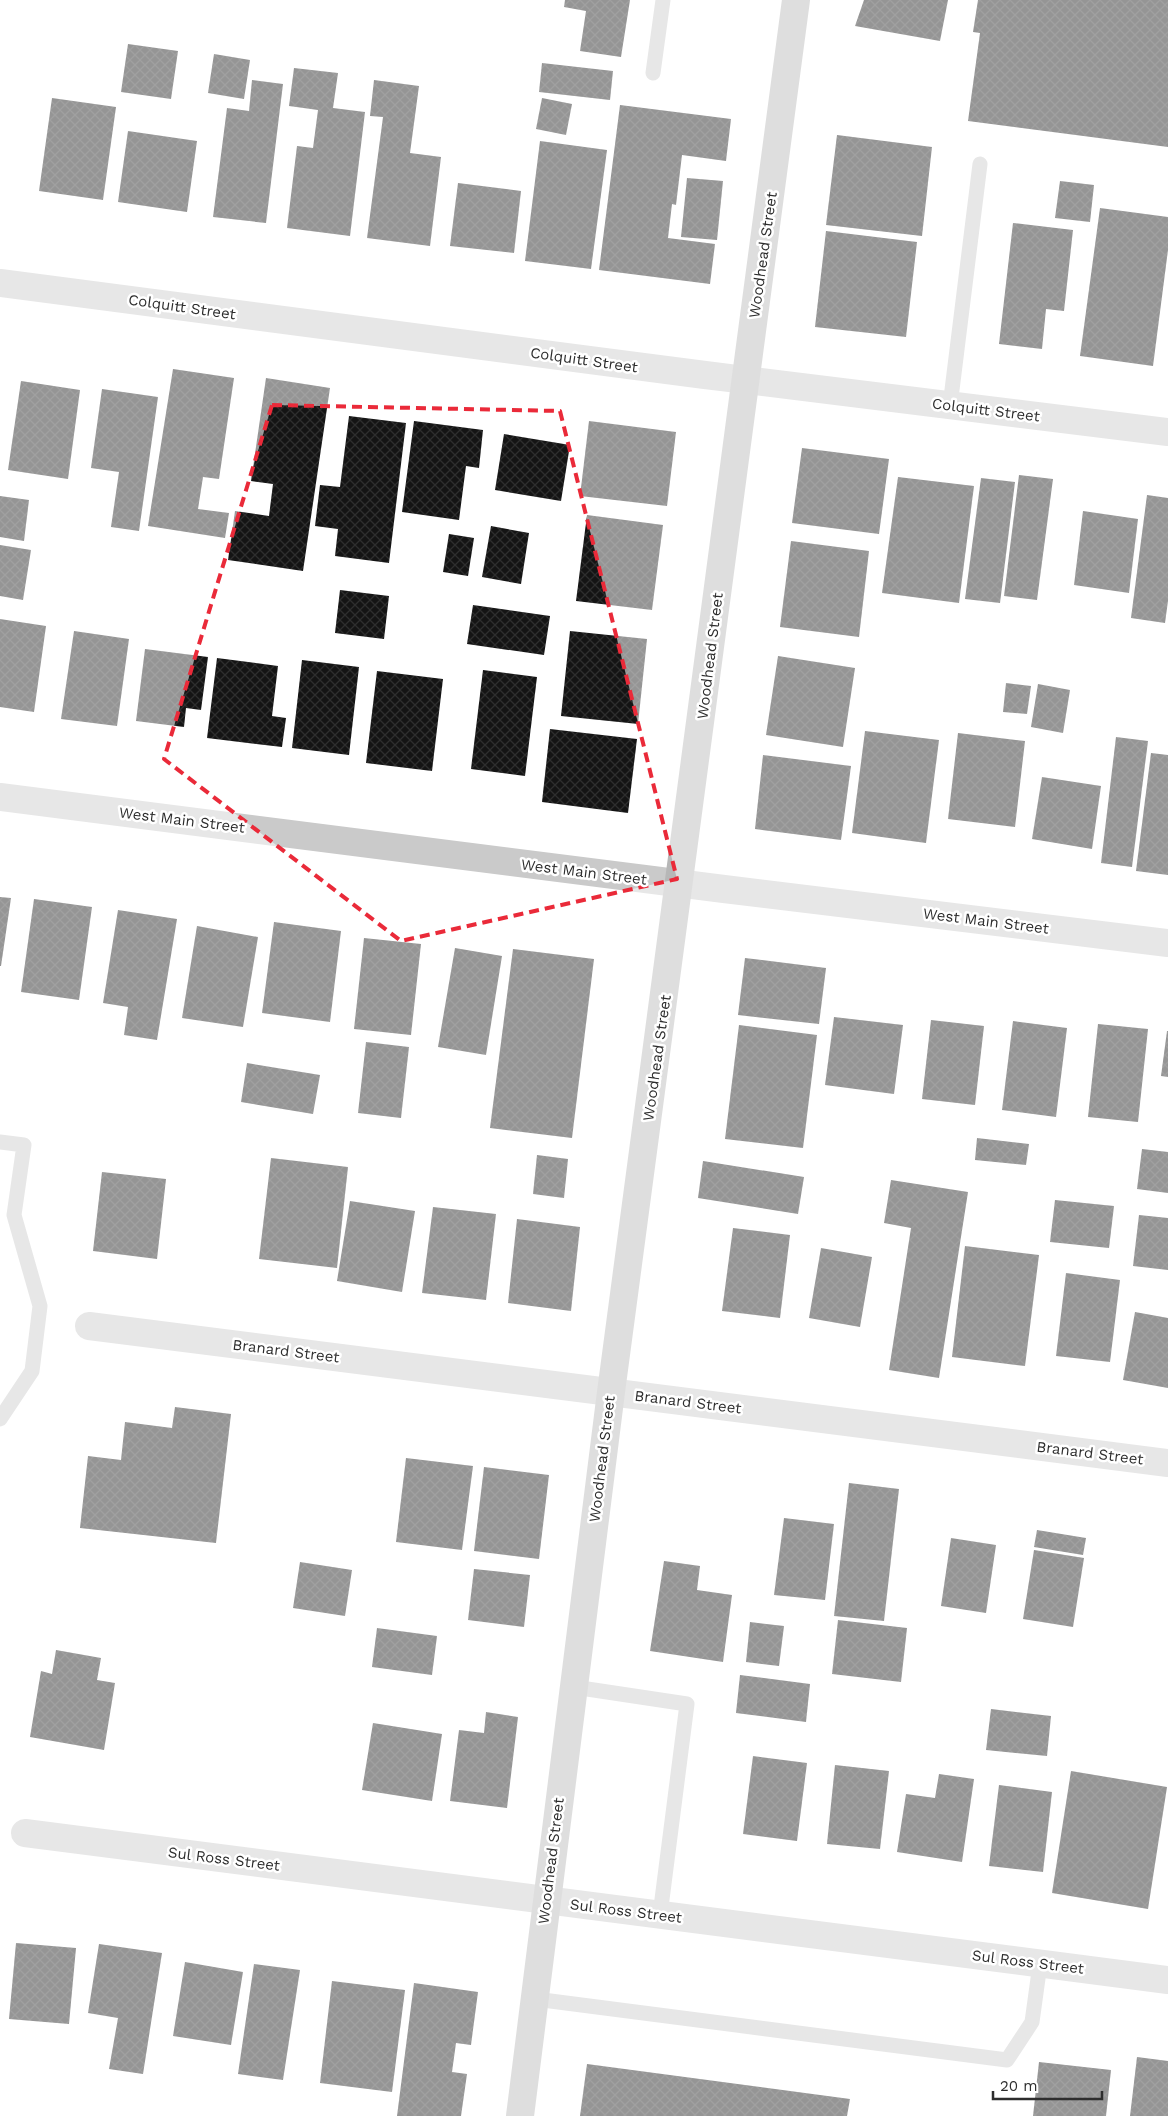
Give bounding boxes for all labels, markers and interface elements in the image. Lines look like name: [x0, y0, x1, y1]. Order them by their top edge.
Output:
street label: Woodhead Street: [745, 190, 781, 319]
street label: Colquitt Street: [127, 291, 238, 324]
street label: Colquitt Street: [529, 344, 640, 377]
street label: Colquitt Street: [931, 394, 1042, 426]
street label: Woodhead Street: [693, 591, 727, 720]
street label: West Main Street: [118, 803, 247, 837]
street label: West Main Street: [520, 855, 649, 889]
street label: West Main Street: [922, 904, 1051, 938]
street label: Woodhead Street: [639, 993, 675, 1122]
street label: Branard Street: [232, 1336, 341, 1367]
street label: Branard Street: [634, 1387, 743, 1418]
street label: Woodhead Street: [585, 1394, 619, 1523]
street label: Branard Street: [1036, 1438, 1145, 1469]
street label: Woodhead Street: [534, 1796, 568, 1925]
street label: Sul Ross Street: [167, 1843, 282, 1875]
street label: Sul Ross Street: [569, 1895, 684, 1927]
street label: Sul Ross Street: [971, 1946, 1086, 1978]
scale bar: [993, 2068, 1102, 2100]
text: 20 m: [1000, 2077, 1038, 2095]

